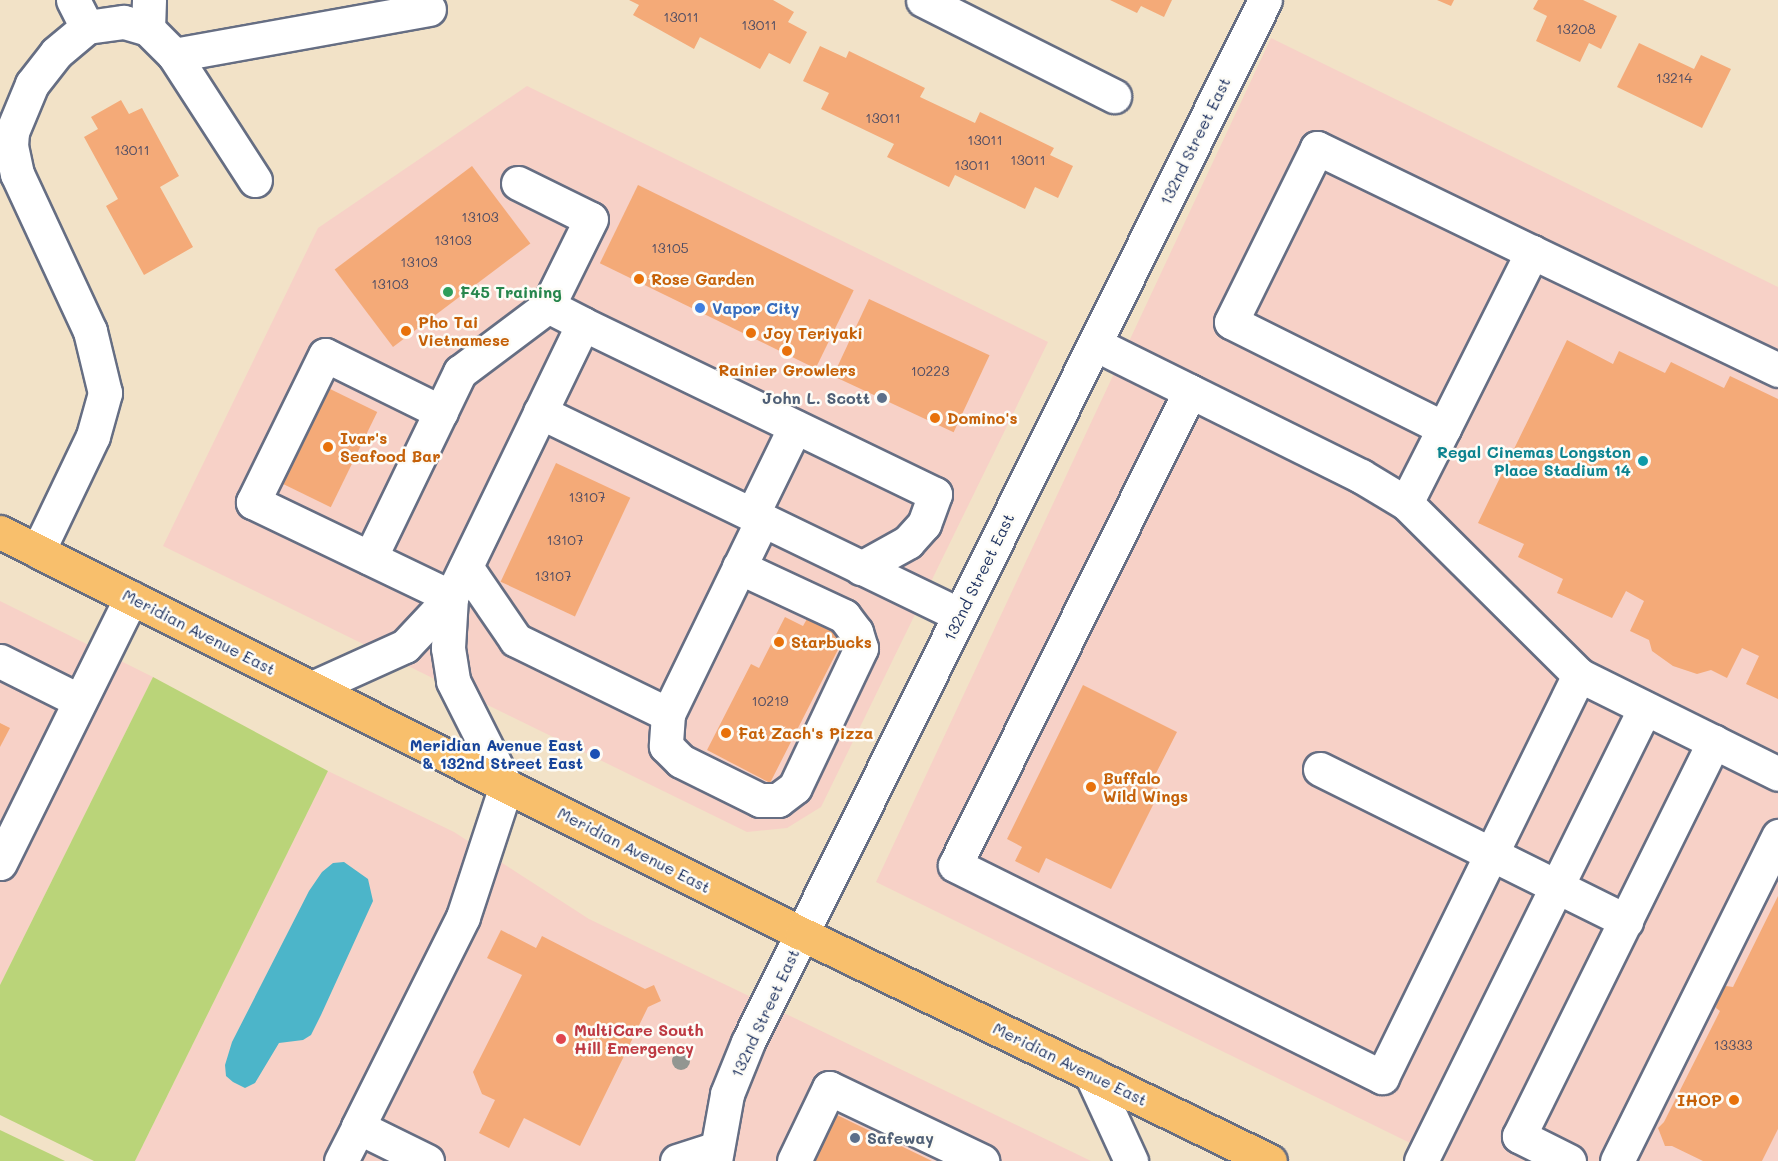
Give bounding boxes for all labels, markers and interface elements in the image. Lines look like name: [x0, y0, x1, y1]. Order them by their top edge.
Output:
house number: 13011: [663, 9, 699, 25]
house number: 13011: [741, 17, 777, 33]
house number: 13208: [1556, 21, 1596, 37]
house number: 13214: [1656, 70, 1692, 86]
street label: 132nd Street East: [1156, 74, 1234, 208]
house number: 13011: [865, 110, 901, 126]
house number: 13011: [967, 132, 1003, 148]
house number: 13011: [114, 142, 150, 158]
house number: 13011: [1010, 152, 1046, 168]
house number: 13011: [954, 157, 990, 173]
house number: 13103: [461, 209, 499, 225]
house number: 13103: [434, 232, 472, 248]
house number: 13105: [651, 240, 689, 256]
house number: 13103: [400, 254, 438, 270]
place label: Rose Garden: [651, 269, 754, 289]
marker: Rose Garden: [632, 272, 646, 286]
house number: 13103: [371, 276, 409, 292]
place label: F45 Training: [460, 282, 562, 302]
marker: F45 Training: [441, 285, 455, 299]
place label: Vapor City: [712, 298, 799, 318]
marker: Vapor City: [693, 301, 707, 315]
place label: Pho Tai Vietnamese: [418, 312, 509, 350]
place label: Joy Teriyaki: [763, 323, 863, 343]
marker: Pho Tai Vietnamese: [399, 324, 413, 338]
marker: Joy Teriyaki: [744, 326, 758, 340]
marker: Rainier Growlers: [780, 344, 794, 358]
place label: Rainier Growlers: [718, 360, 856, 380]
house number: 10223: [911, 363, 949, 379]
place label: John L. Scott: [762, 388, 870, 408]
marker: John L. Scott: [875, 391, 889, 405]
place label: Domino's: [947, 408, 1018, 428]
marker: Domino's: [928, 411, 942, 425]
place label: Ivar's Seafood Bar: [340, 428, 440, 466]
marker: Ivar's Seafood Bar: [321, 440, 335, 454]
place label: Regal Cinemas Longston Place Stadium 14: [1437, 442, 1631, 480]
marker: Regal Cinemas Longston Place Stadium 14: [1636, 454, 1650, 468]
house number: 13107: [568, 489, 606, 505]
street label: 132nd Street East: [940, 510, 1018, 644]
house number: 13107: [546, 532, 584, 548]
house number: 13107: [534, 568, 572, 584]
street label: Meridian Avenue East: [119, 585, 279, 679]
place label: Starbucks: [791, 632, 872, 652]
marker: Starbucks: [772, 635, 786, 649]
house number: 10219: [751, 693, 789, 709]
place label: Fat Zach's Pizza: [738, 723, 873, 743]
marker: Fat Zach's Pizza: [719, 726, 733, 740]
place label: Meridian Avenue East & 132nd Street East: [410, 735, 583, 773]
marker: Meridian Avenue East & 132nd Street East: [588, 747, 602, 761]
place label: Buffalo Wild Wings: [1103, 768, 1188, 806]
marker: Buffalo Wild Wings: [1084, 780, 1098, 794]
street label: Meridian Avenue East: [554, 803, 714, 897]
street label: 132nd Street East: [727, 946, 803, 1080]
street label: Meridian Avenue East: [990, 1018, 1150, 1110]
place label: MultiCare South Hill Emergency: [574, 1020, 704, 1058]
marker: MultiCare South Hill Emergency: [552, 1030, 570, 1048]
house number: 13333: [1713, 1037, 1753, 1053]
place label: IHOP: [1677, 1090, 1722, 1110]
marker: IHOP: [1727, 1093, 1741, 1107]
place label: Safeway: [867, 1128, 934, 1148]
marker: Safeway: [848, 1131, 862, 1145]

